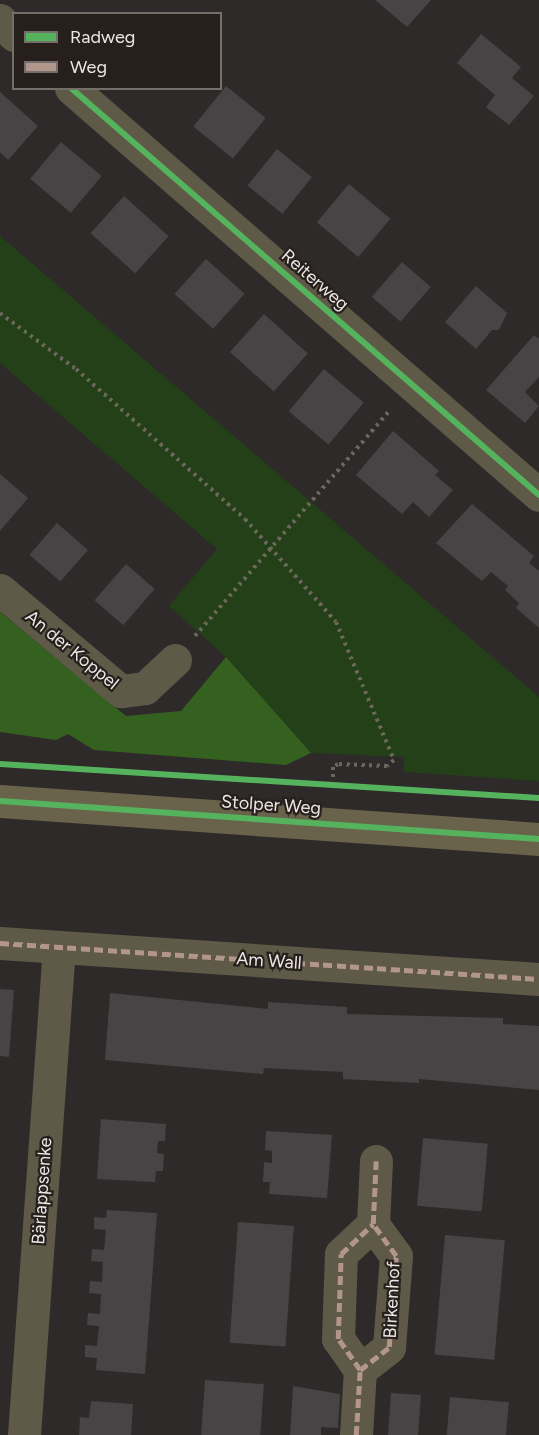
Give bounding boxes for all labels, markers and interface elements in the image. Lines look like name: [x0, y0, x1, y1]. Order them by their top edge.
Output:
legend: [12, 12, 222, 90]
text: Radweg: [70, 26, 135, 48]
text: Weg: [70, 56, 107, 78]
street label: Reiterweg: [277, 245, 353, 315]
street label: An der Koppel: [21, 606, 123, 694]
street label: Stolper Weg: [220, 791, 322, 819]
street label: Am Wall: [236, 948, 302, 974]
street label: Bärlappsenke: [27, 1137, 57, 1245]
street label: Birkenhof: [379, 1261, 405, 1339]

